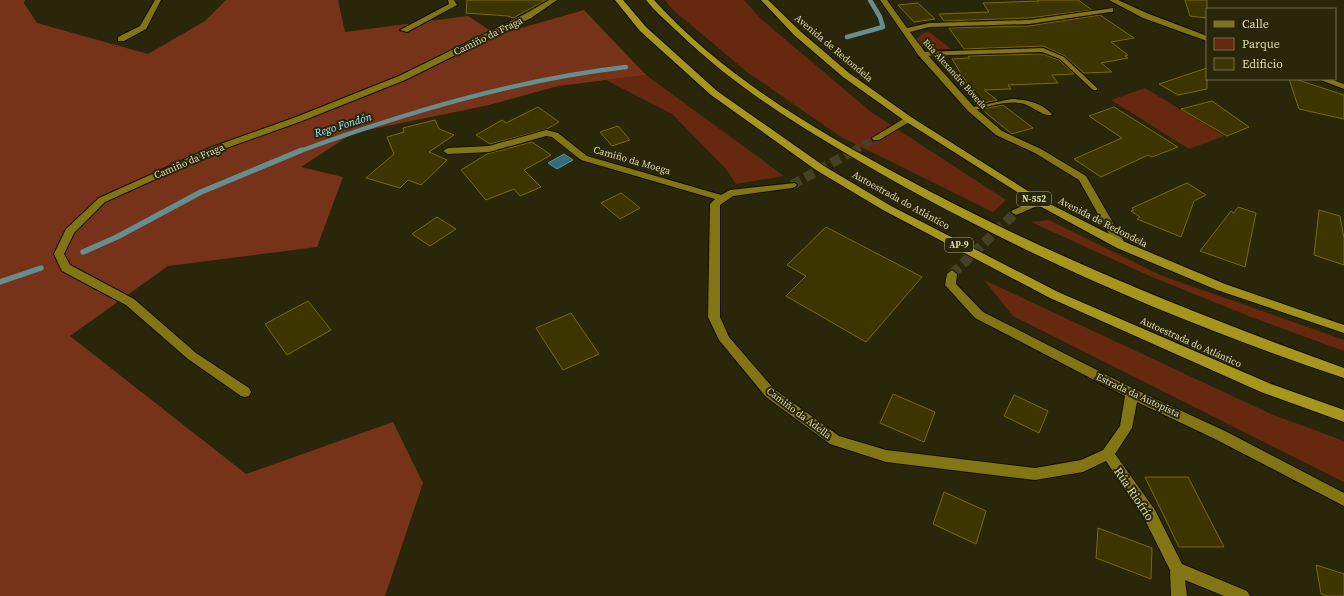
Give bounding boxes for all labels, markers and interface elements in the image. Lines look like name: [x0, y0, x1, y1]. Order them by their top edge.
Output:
legend: [1206, 8, 1336, 80]
street label: Avenida de Redondela: [792, 11, 877, 85]
street label: Camiño da Fraga: [451, 13, 525, 58]
text: Calle: [1242, 16, 1269, 32]
street label: Rúa Alexandre Bóveda: [920, 36, 990, 112]
text: Parque: [1242, 36, 1280, 52]
text: Edificio: [1242, 56, 1283, 72]
water label: Rego Fondón: [312, 109, 374, 141]
street label: Camiño da Fraga: [152, 140, 227, 182]
street label: Camiño da Moega: [592, 143, 673, 177]
street label: Autoestrada do Atlántico: [850, 168, 953, 232]
road number: N-552: [1017, 192, 1051, 206]
street label: Avenida de Redondela: [1056, 194, 1151, 251]
road number: AP-9: [945, 238, 973, 252]
street label: Autoestrada do Atlántico: [1138, 314, 1244, 370]
street label: Estrada da Autopista: [1094, 370, 1183, 421]
street label: Camiño da Adella: [764, 384, 835, 442]
street label: Rúa Riofrío: [1110, 464, 1158, 524]

